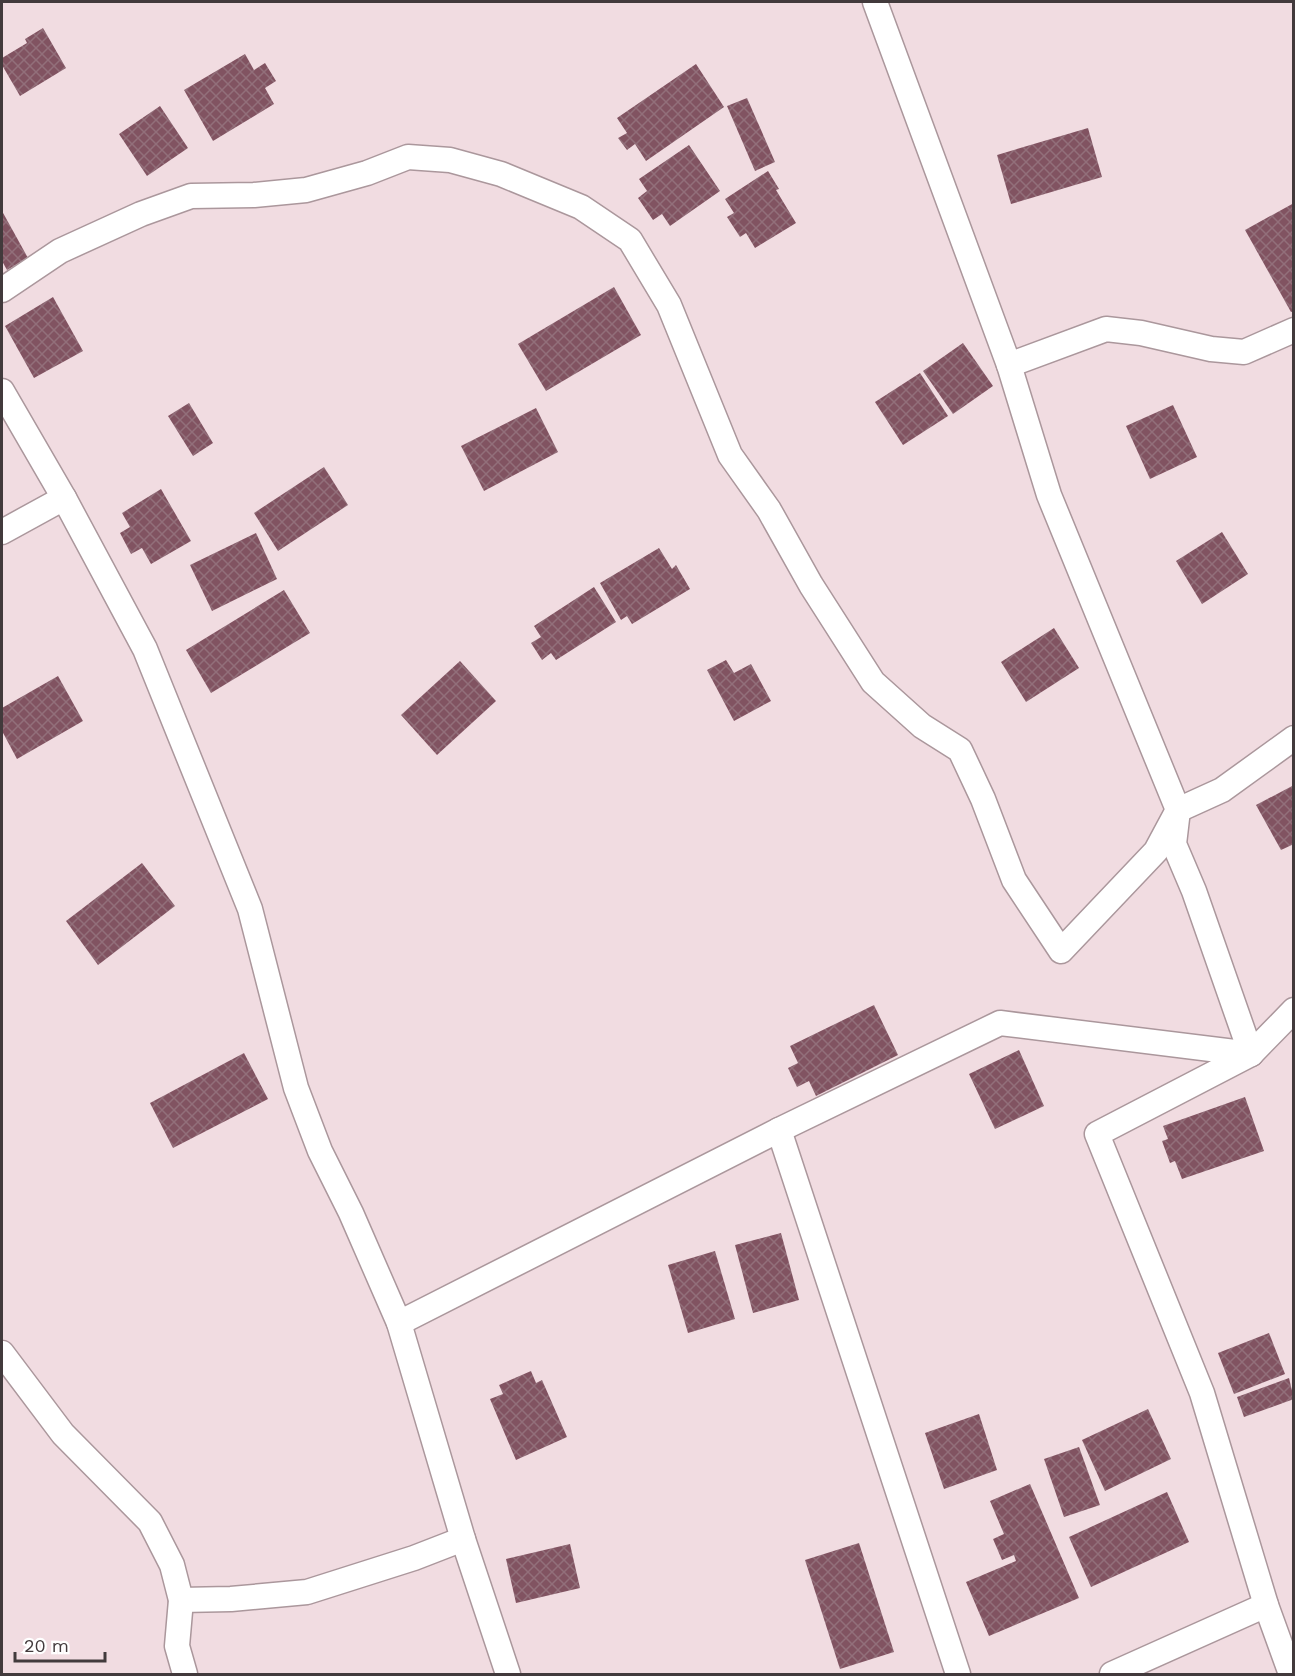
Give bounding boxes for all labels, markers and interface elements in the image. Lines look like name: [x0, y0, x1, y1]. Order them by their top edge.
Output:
scale bar: [15, 1625, 105, 1663]
text: 20 m: [24, 1635, 69, 1656]

